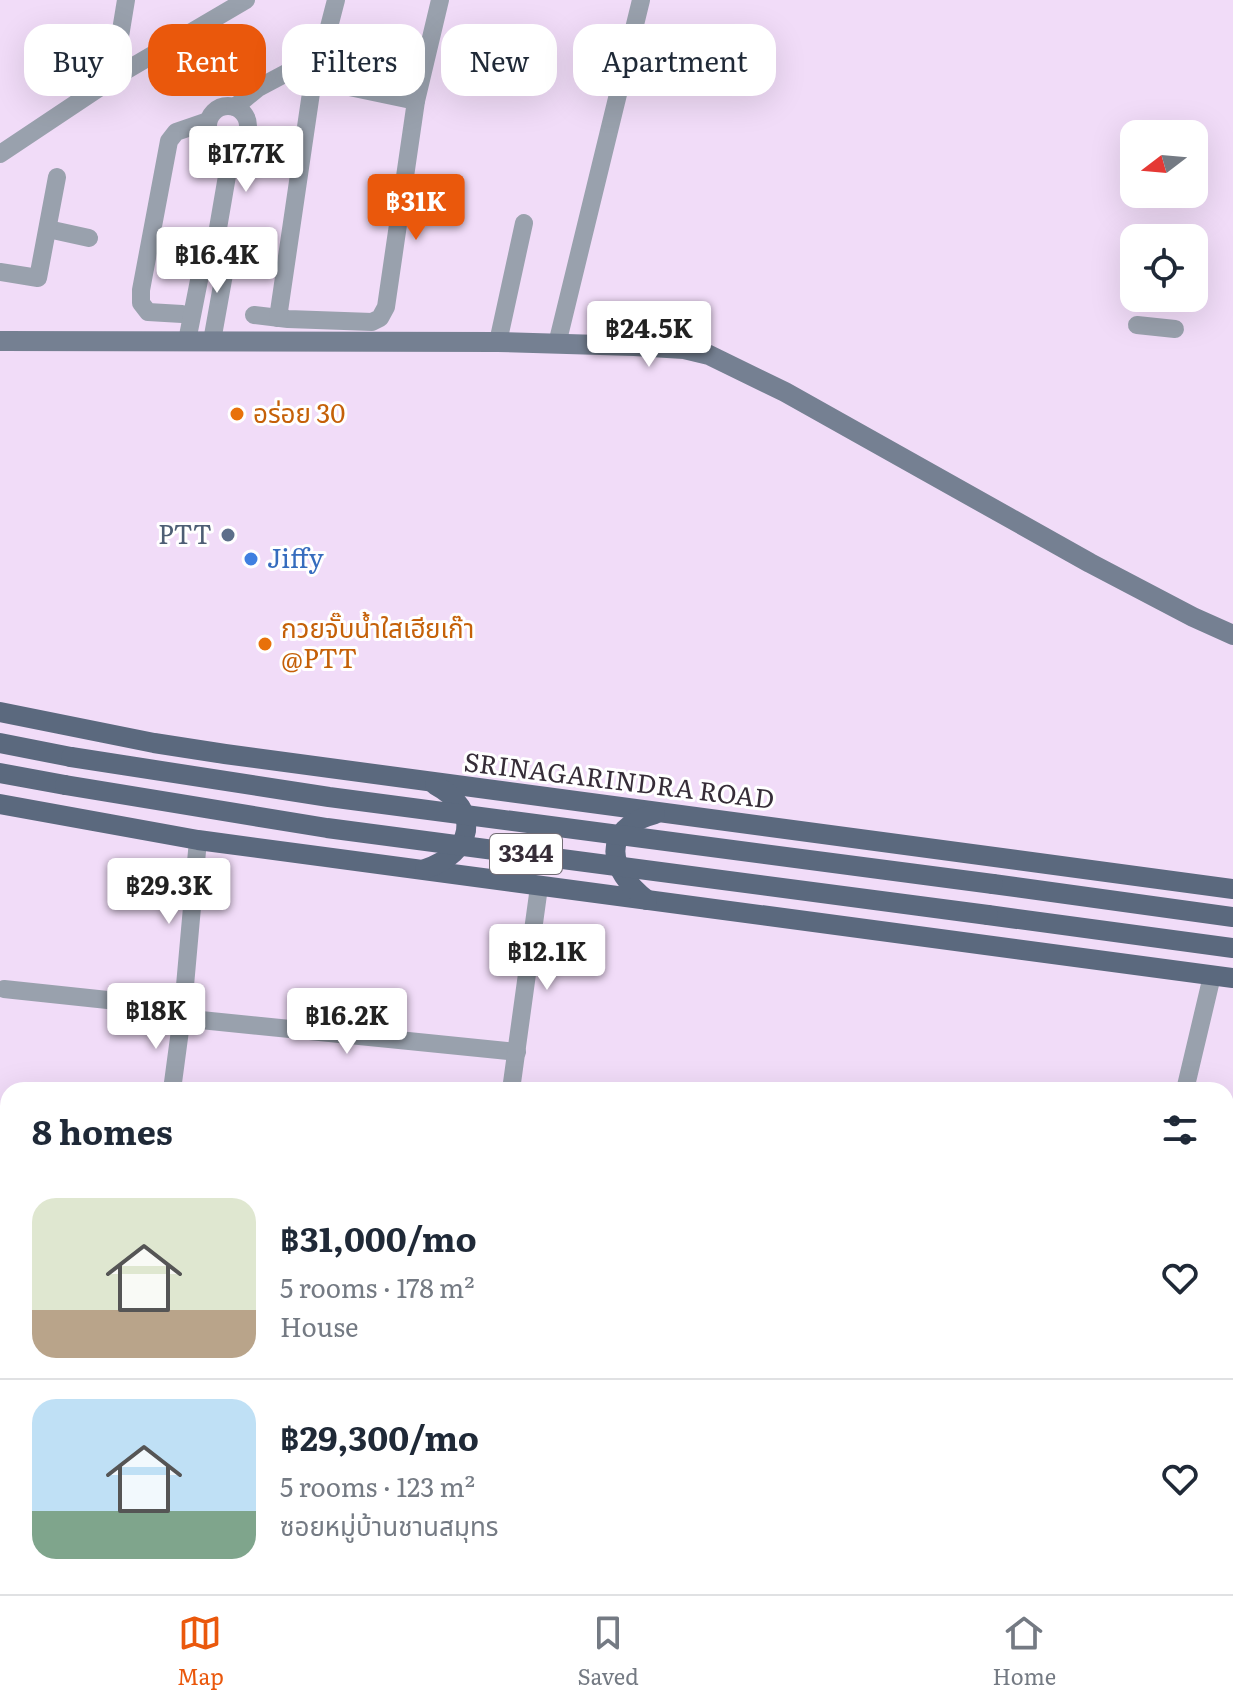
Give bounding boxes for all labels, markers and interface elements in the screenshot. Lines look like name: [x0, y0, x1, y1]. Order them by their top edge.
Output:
chip: Buy: [24, 24, 132, 96]
chip: Rent: [148, 24, 266, 96]
chip: Filters: [282, 24, 425, 96]
chip: New: [441, 24, 557, 96]
chip: Apartment: [573, 24, 776, 96]
north arrow: [1120, 120, 1208, 208]
map controls: [1120, 120, 1208, 312]
pin: ฿17.7K: [181, 126, 311, 194]
text: ฿17.7K: [207, 132, 285, 171]
pin: ฿31K: [369, 174, 463, 242]
text: ฿31K: [386, 180, 446, 219]
button: locate: [1120, 224, 1208, 312]
pin: ฿16.4K: [152, 227, 282, 295]
text: ฿16.4K: [175, 233, 259, 272]
pin: ฿24.5K: [584, 301, 714, 369]
text: ฿24.5K: [605, 307, 693, 346]
place label: อร่อย 30: [253, 392, 345, 431]
marker: อร่อย 30: [228, 405, 246, 423]
place label: PTT: [158, 513, 212, 552]
marker: PTT: [219, 526, 237, 544]
place label: Jiffy: [267, 537, 324, 576]
marker: Jiffy: [242, 550, 260, 568]
place label: กวยจั๊บน้ำใสเฮียเก๊า @PTT: [281, 607, 474, 676]
marker: กวยจั๊บน้ำใสเฮียเก๊า @PTT: [256, 635, 274, 653]
street label: SRINAGARINDRA ROAD: [462, 740, 777, 817]
road number: 3344: [490, 834, 562, 874]
pin: ฿29.3K: [104, 858, 234, 926]
text: ฿29.3K: [125, 864, 213, 903]
pin: ฿12.1K: [482, 924, 612, 992]
text: ฿12.1K: [507, 930, 587, 969]
pin: ฿18K: [109, 983, 203, 1051]
pin: ฿16.2K: [282, 988, 412, 1056]
text: ฿18K: [125, 989, 187, 1028]
text: ฿16.2K: [305, 994, 389, 1033]
text: 8 homes: [32, 1105, 173, 1155]
icon: filters: [1158, 1108, 1202, 1152]
text: ฿31,000/mo: [280, 1212, 477, 1262]
icon: home: [96, 1230, 192, 1326]
icon: heart: [1158, 1256, 1202, 1300]
text: 5 rooms · 178 m²: [280, 1267, 474, 1306]
text: House: [280, 1306, 358, 1345]
text: ฿29,300/mo: [280, 1411, 479, 1461]
icon: home: [96, 1431, 192, 1527]
icon: heart: [1158, 1457, 1202, 1501]
text: 5 rooms · 123 m²: [280, 1466, 475, 1505]
text: ซอยหมู่บ้านชานสมุทร: [280, 1505, 498, 1544]
tab: Map: [177, 1611, 224, 1692]
tab: Saved: [577, 1611, 639, 1692]
tab: Home: [993, 1611, 1056, 1692]

